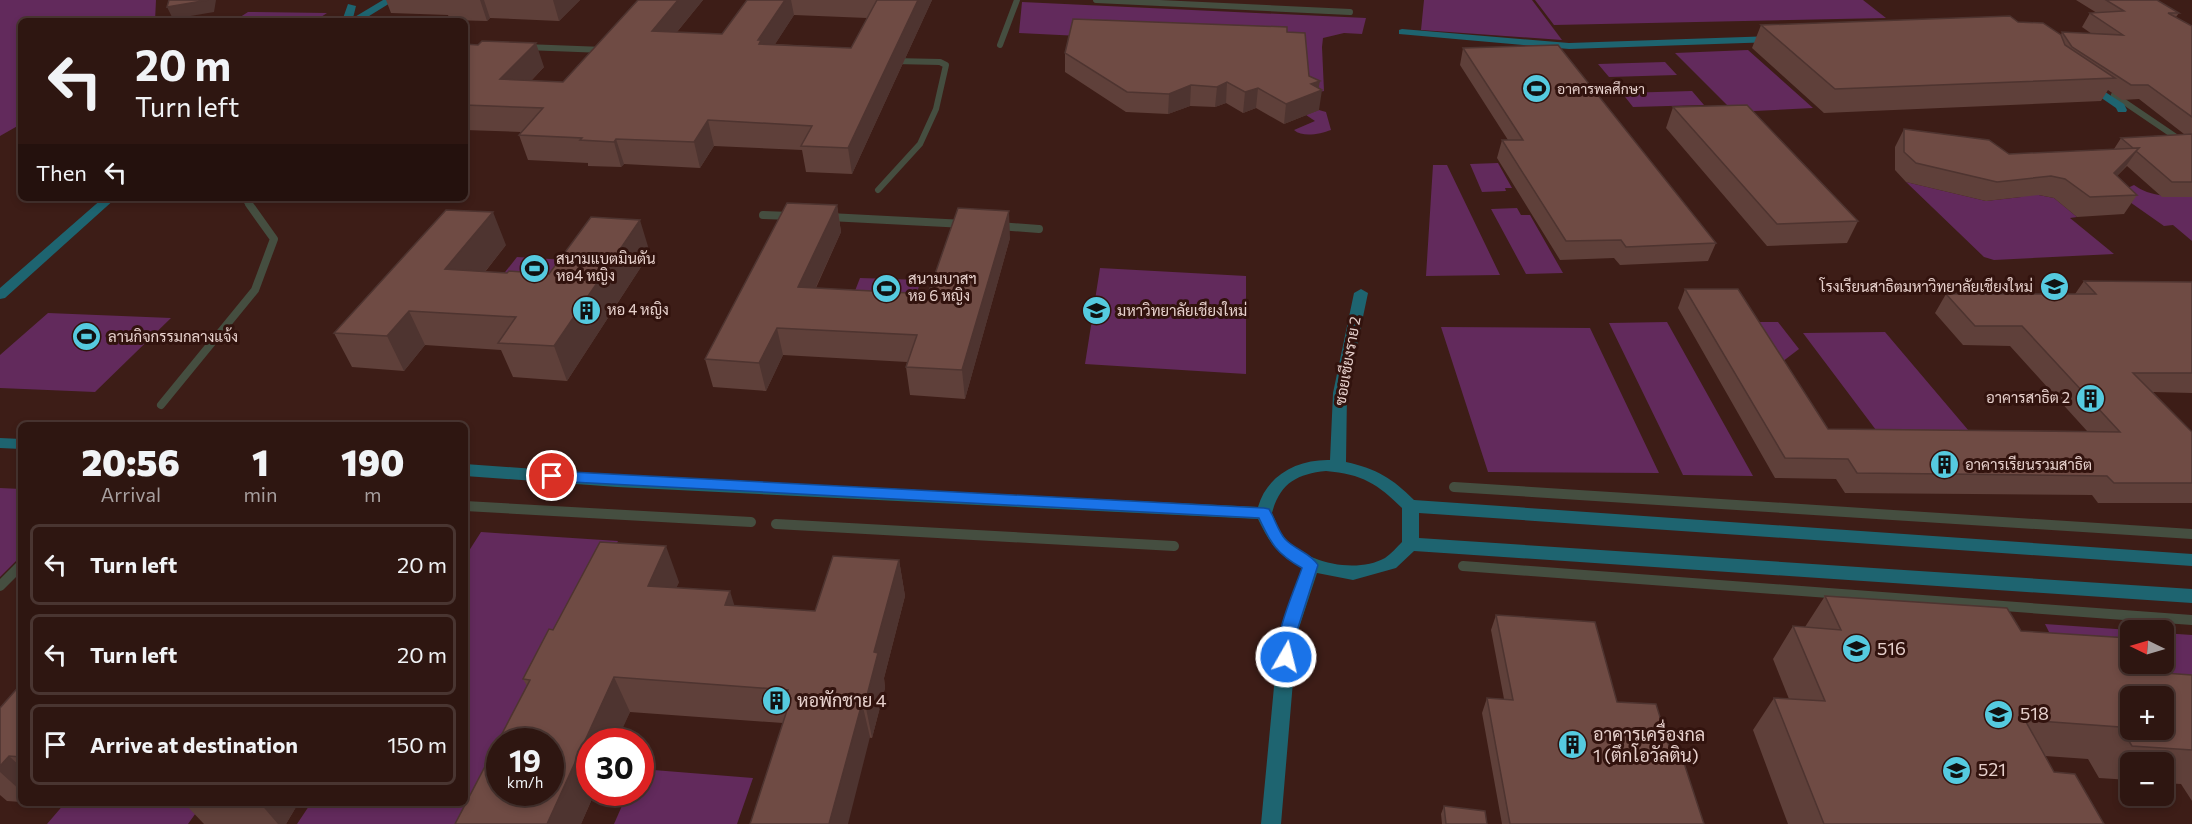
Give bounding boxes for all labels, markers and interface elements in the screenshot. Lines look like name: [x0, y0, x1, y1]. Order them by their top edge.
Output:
text: 20 m: [135, 38, 231, 90]
icon: left: [36, 42, 114, 120]
sports icon: อาคารพลศึกษา: [1520, 73, 1552, 105]
place label: อาคารพลศึกษา: [1557, 80, 1645, 97]
text: Turn left: [135, 90, 239, 123]
icon: left: [99, 156, 132, 189]
text: Then: [36, 159, 87, 186]
place label: สนามแบตมินตัน หอ4 หญิง: [556, 249, 656, 285]
sports icon: สนามแบตมินตัน หอ4 หญิง: [519, 252, 551, 284]
place label: สนามบาสฯ หอ 6 หญิง: [908, 269, 977, 305]
school or university icon: โรงเรียนสาธิตมหาวิทยาลัยเชียงใหม่: [2038, 271, 2070, 303]
sports icon: สนามบาสฯ หอ 6 หญิง: [871, 272, 903, 304]
place label: โรงเรียนสาธิตมหาวิทยาลัยเชียงใหม่: [1819, 277, 2033, 295]
building icon: หอ 4 หญิง: [570, 294, 602, 326]
school or university icon: มหาวิทยาลัยเชียงใหม่: [1080, 295, 1112, 327]
place label: หอ 4 หญิง: [607, 300, 669, 319]
place label: มหาวิทยาลัยเชียงใหม่: [1117, 301, 1247, 319]
street label: ซอยเชียงราย 2: [1330, 315, 1364, 407]
sports icon: ลานกิจกรรมกลางแจ้ง: [71, 321, 103, 353]
place label: ลานกิจกรรมกลางแจ้ง: [108, 327, 238, 345]
building icon: อาคารสาธิต 2: [2075, 382, 2107, 414]
place label: อาคารสาธิต 2: [1986, 388, 2070, 406]
text: 20:56: [82, 439, 180, 483]
text: 1: [252, 439, 269, 483]
text: 190: [341, 439, 404, 483]
building icon: อาคารเรียนรวมสาธิต: [1928, 449, 1960, 481]
pin: [526, 450, 577, 501]
place label: อาคารเรียนรวมสาธิต: [1965, 455, 2092, 473]
icon: arrive: [535, 459, 568, 492]
text: Arrival: [100, 482, 161, 506]
text: min: [243, 482, 277, 506]
text: m: [364, 482, 381, 506]
icon: left: [39, 548, 72, 581]
text: Turn left: [90, 551, 177, 578]
text: 20 m: [397, 551, 447, 578]
north arrow: [2120, 620, 2174, 674]
map controls: [2120, 620, 2174, 806]
position arrow: [1254, 625, 1318, 689]
school or university icon: 516: [1840, 633, 1872, 665]
place label: 516: [1877, 637, 1906, 659]
icon: left: [39, 638, 72, 671]
text: Turn left: [90, 641, 177, 668]
text: 20 m: [397, 641, 447, 668]
building icon: หอพักชาย 4: [760, 685, 792, 717]
button: +: [2120, 686, 2174, 740]
place label: หอพักชาย 4: [797, 689, 887, 711]
school or university icon: 518: [1983, 698, 2015, 730]
place label: 518: [2020, 702, 2049, 724]
place label: อาคารเครื่องกล 1 (ตึกโอวัลติน): [1593, 719, 1705, 766]
icon: arrive: [39, 728, 72, 761]
speed limit sign: 30: [576, 728, 654, 806]
building icon: อาคารเครื่องกล 1 (ตึกโอวัลติน): [1556, 729, 1588, 761]
text: Arrive at destination: [90, 731, 298, 758]
text: 150 m: [387, 731, 447, 758]
text: 19: [509, 741, 541, 778]
button: −: [2120, 752, 2174, 806]
school or university icon: 521: [1941, 754, 1973, 786]
place label: 521: [1978, 758, 2006, 780]
text: km/h: [507, 773, 543, 791]

